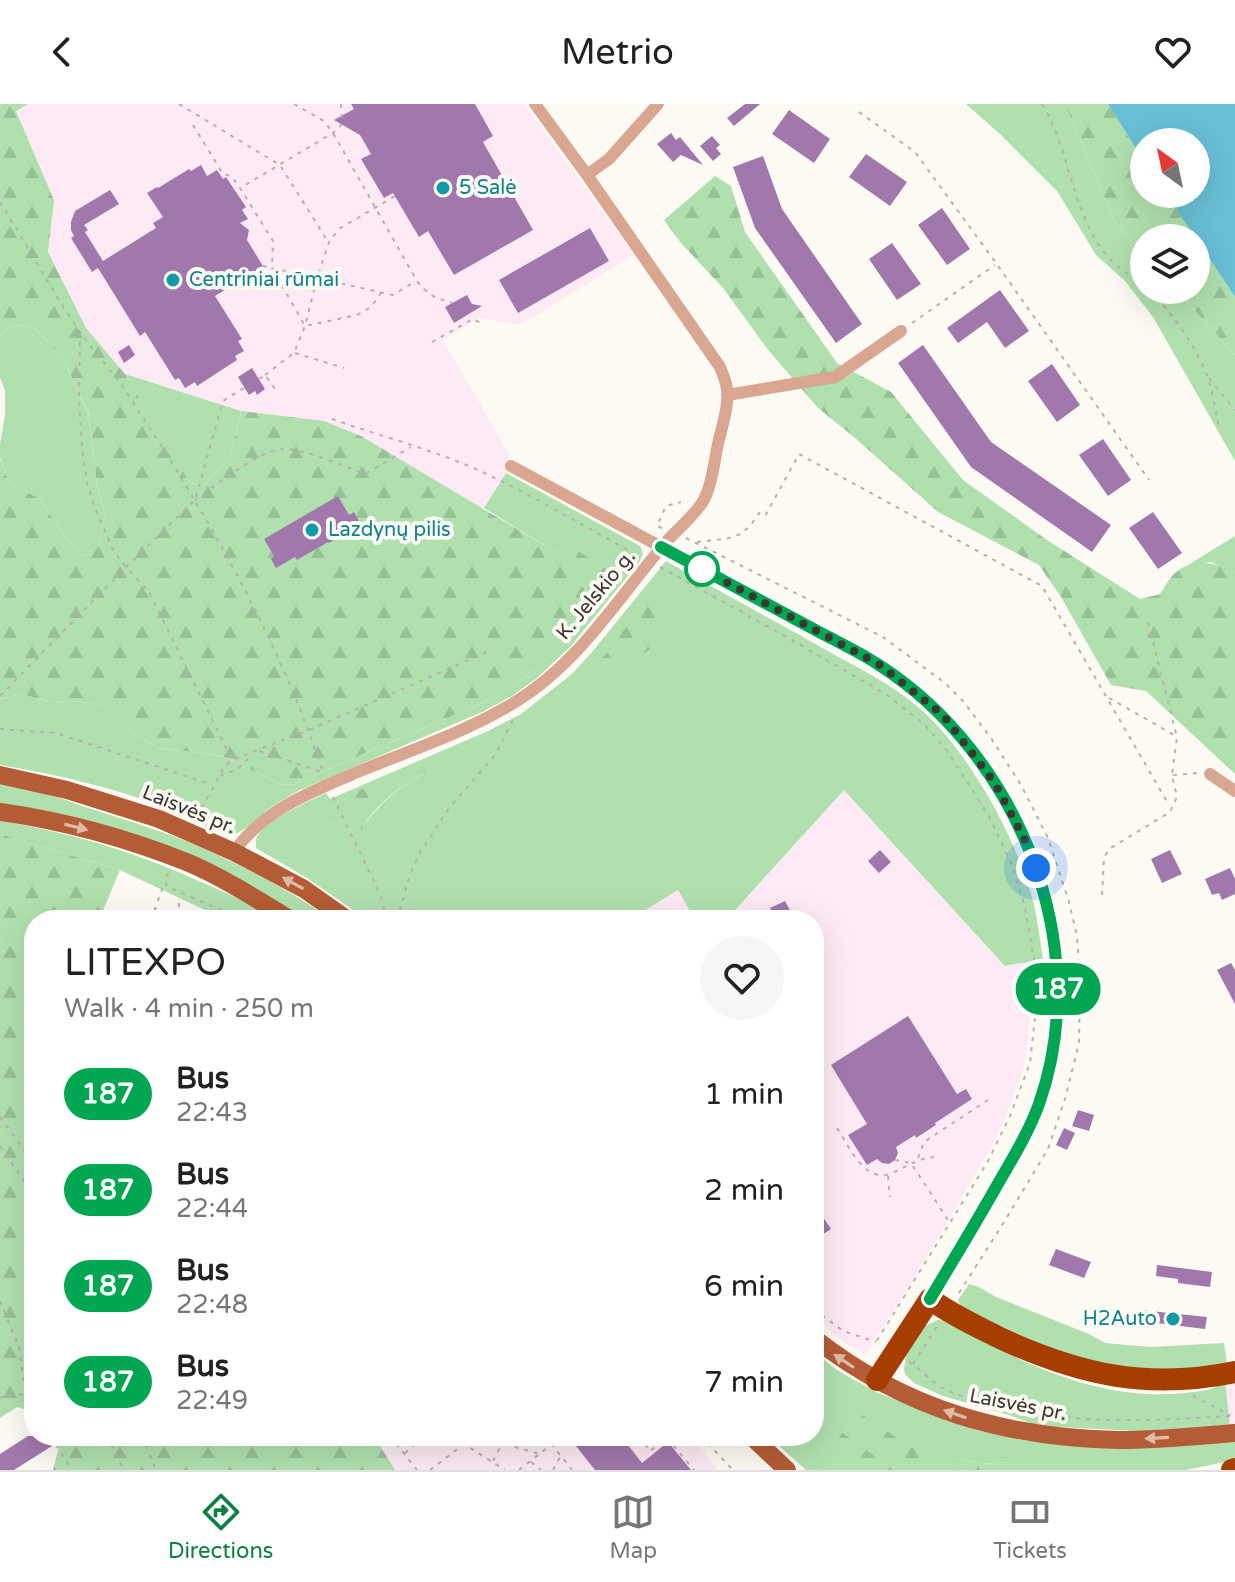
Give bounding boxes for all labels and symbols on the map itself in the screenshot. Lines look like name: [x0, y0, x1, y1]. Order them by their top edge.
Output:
north arrow: [1130, 128, 1210, 208]
place label: 5 Salė: [459, 176, 517, 200]
marker: 5 Salė: [434, 179, 452, 197]
place label: Centriniai rūmai: [189, 268, 339, 292]
marker: Centriniai rūmai: [164, 271, 182, 289]
place label: Lazdynų pilis: [328, 518, 451, 542]
marker: Lazdynų pilis: [303, 521, 321, 539]
street label: K. Jelskio g.: [551, 545, 641, 645]
unlabelled marker: [685, 552, 719, 586]
street label: Laisvės pr.: [139, 780, 239, 840]
one-way arrow: [64, 822, 89, 834]
your location: [1016, 848, 1056, 888]
one-way arrow: [281, 876, 304, 890]
line badge: 187: [1012, 963, 1104, 1015]
place label: H2Auto: [1083, 1307, 1157, 1331]
marker: H2Auto: [1164, 1310, 1182, 1328]
one-way arrow: [834, 1353, 855, 1368]
street label: Laisvės pr.: [967, 1384, 1069, 1426]
one-way arrow: [943, 1408, 967, 1420]
one-way arrow: [1144, 1432, 1169, 1445]

